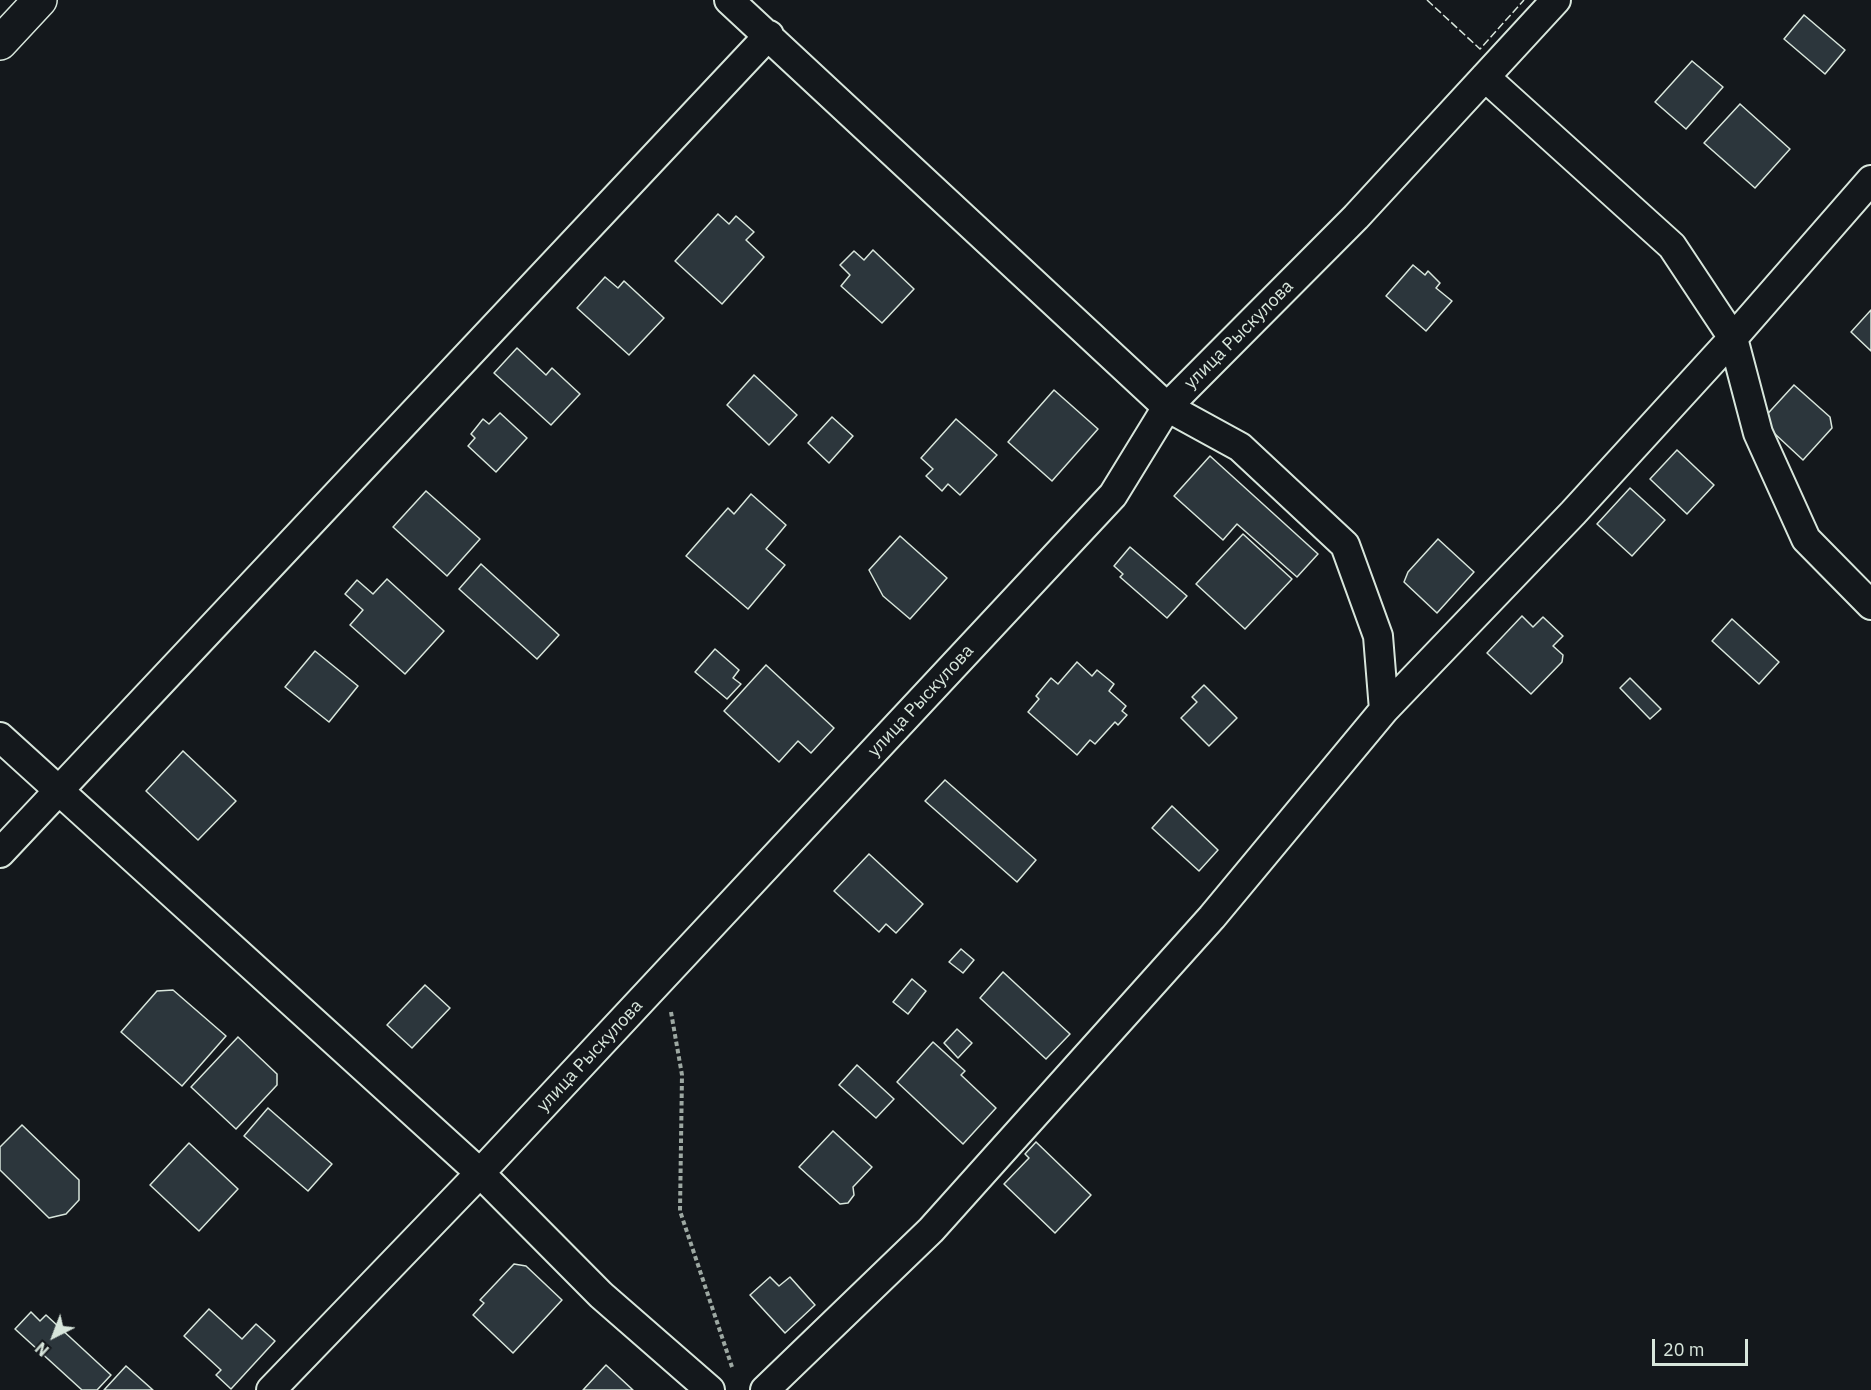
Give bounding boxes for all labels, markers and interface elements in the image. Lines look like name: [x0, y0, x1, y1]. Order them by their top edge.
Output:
street label: улица Рыскулова: [1180, 276, 1298, 394]
street label: улица Рыскулова: [863, 640, 979, 762]
street label: улица Рыскулова: [532, 995, 648, 1117]
north arrow: [24, 1306, 84, 1366]
scale bar: [1655, 1327, 1751, 1365]
text: N: [31, 1338, 53, 1361]
text: 20 m: [1663, 1338, 1705, 1361]

